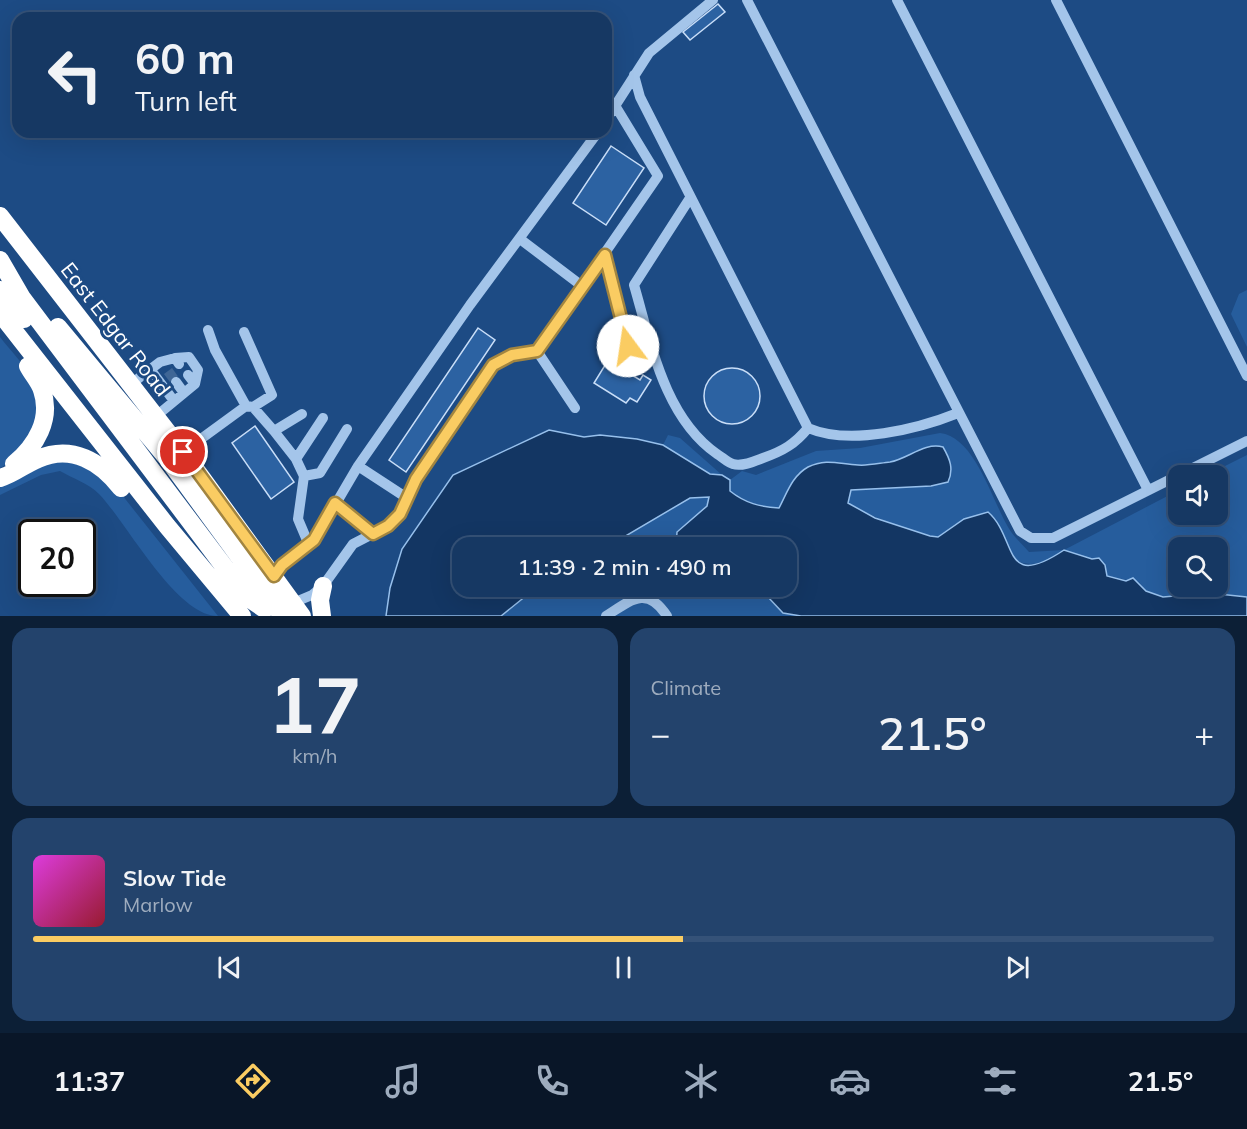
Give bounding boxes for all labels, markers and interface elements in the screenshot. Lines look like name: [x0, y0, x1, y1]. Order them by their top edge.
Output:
text: 60 m: [135, 32, 235, 85]
icon: left: [36, 36, 114, 114]
text: Turn left: [135, 84, 237, 118]
street label: East Edgar Road: [56, 257, 176, 401]
position arrow: [596, 314, 660, 378]
pin: [157, 426, 208, 477]
icon: arrive: [166, 435, 199, 468]
map controls: [1168, 465, 1228, 597]
button: sound: [1168, 465, 1228, 525]
speed limit sign: 20: [18, 519, 96, 597]
button: search: [1168, 537, 1228, 597]
text: 11:39 · 2 min · 490 m: [517, 553, 732, 581]
text: 17: [268, 655, 362, 753]
text: Climate: [651, 675, 721, 700]
text: 21.5°: [878, 705, 987, 761]
text: −: [651, 713, 670, 754]
text: +: [1194, 713, 1214, 754]
text: km/h: [292, 743, 337, 768]
text: Slow Tide: [123, 864, 226, 892]
text: Marlow: [123, 892, 193, 917]
icon: previous: [213, 951, 246, 984]
icon: pause: [607, 951, 640, 984]
icon: next: [1001, 951, 1034, 984]
icon: directions: [232, 1060, 274, 1102]
icon: music: [382, 1060, 424, 1102]
icon: phone: [531, 1060, 573, 1102]
icon: climate: [680, 1060, 722, 1102]
icon: car: [829, 1060, 871, 1102]
icon: filters: [979, 1060, 1021, 1102]
text: 11:37: [54, 1064, 125, 1098]
text: 21.5°: [1128, 1064, 1193, 1098]

